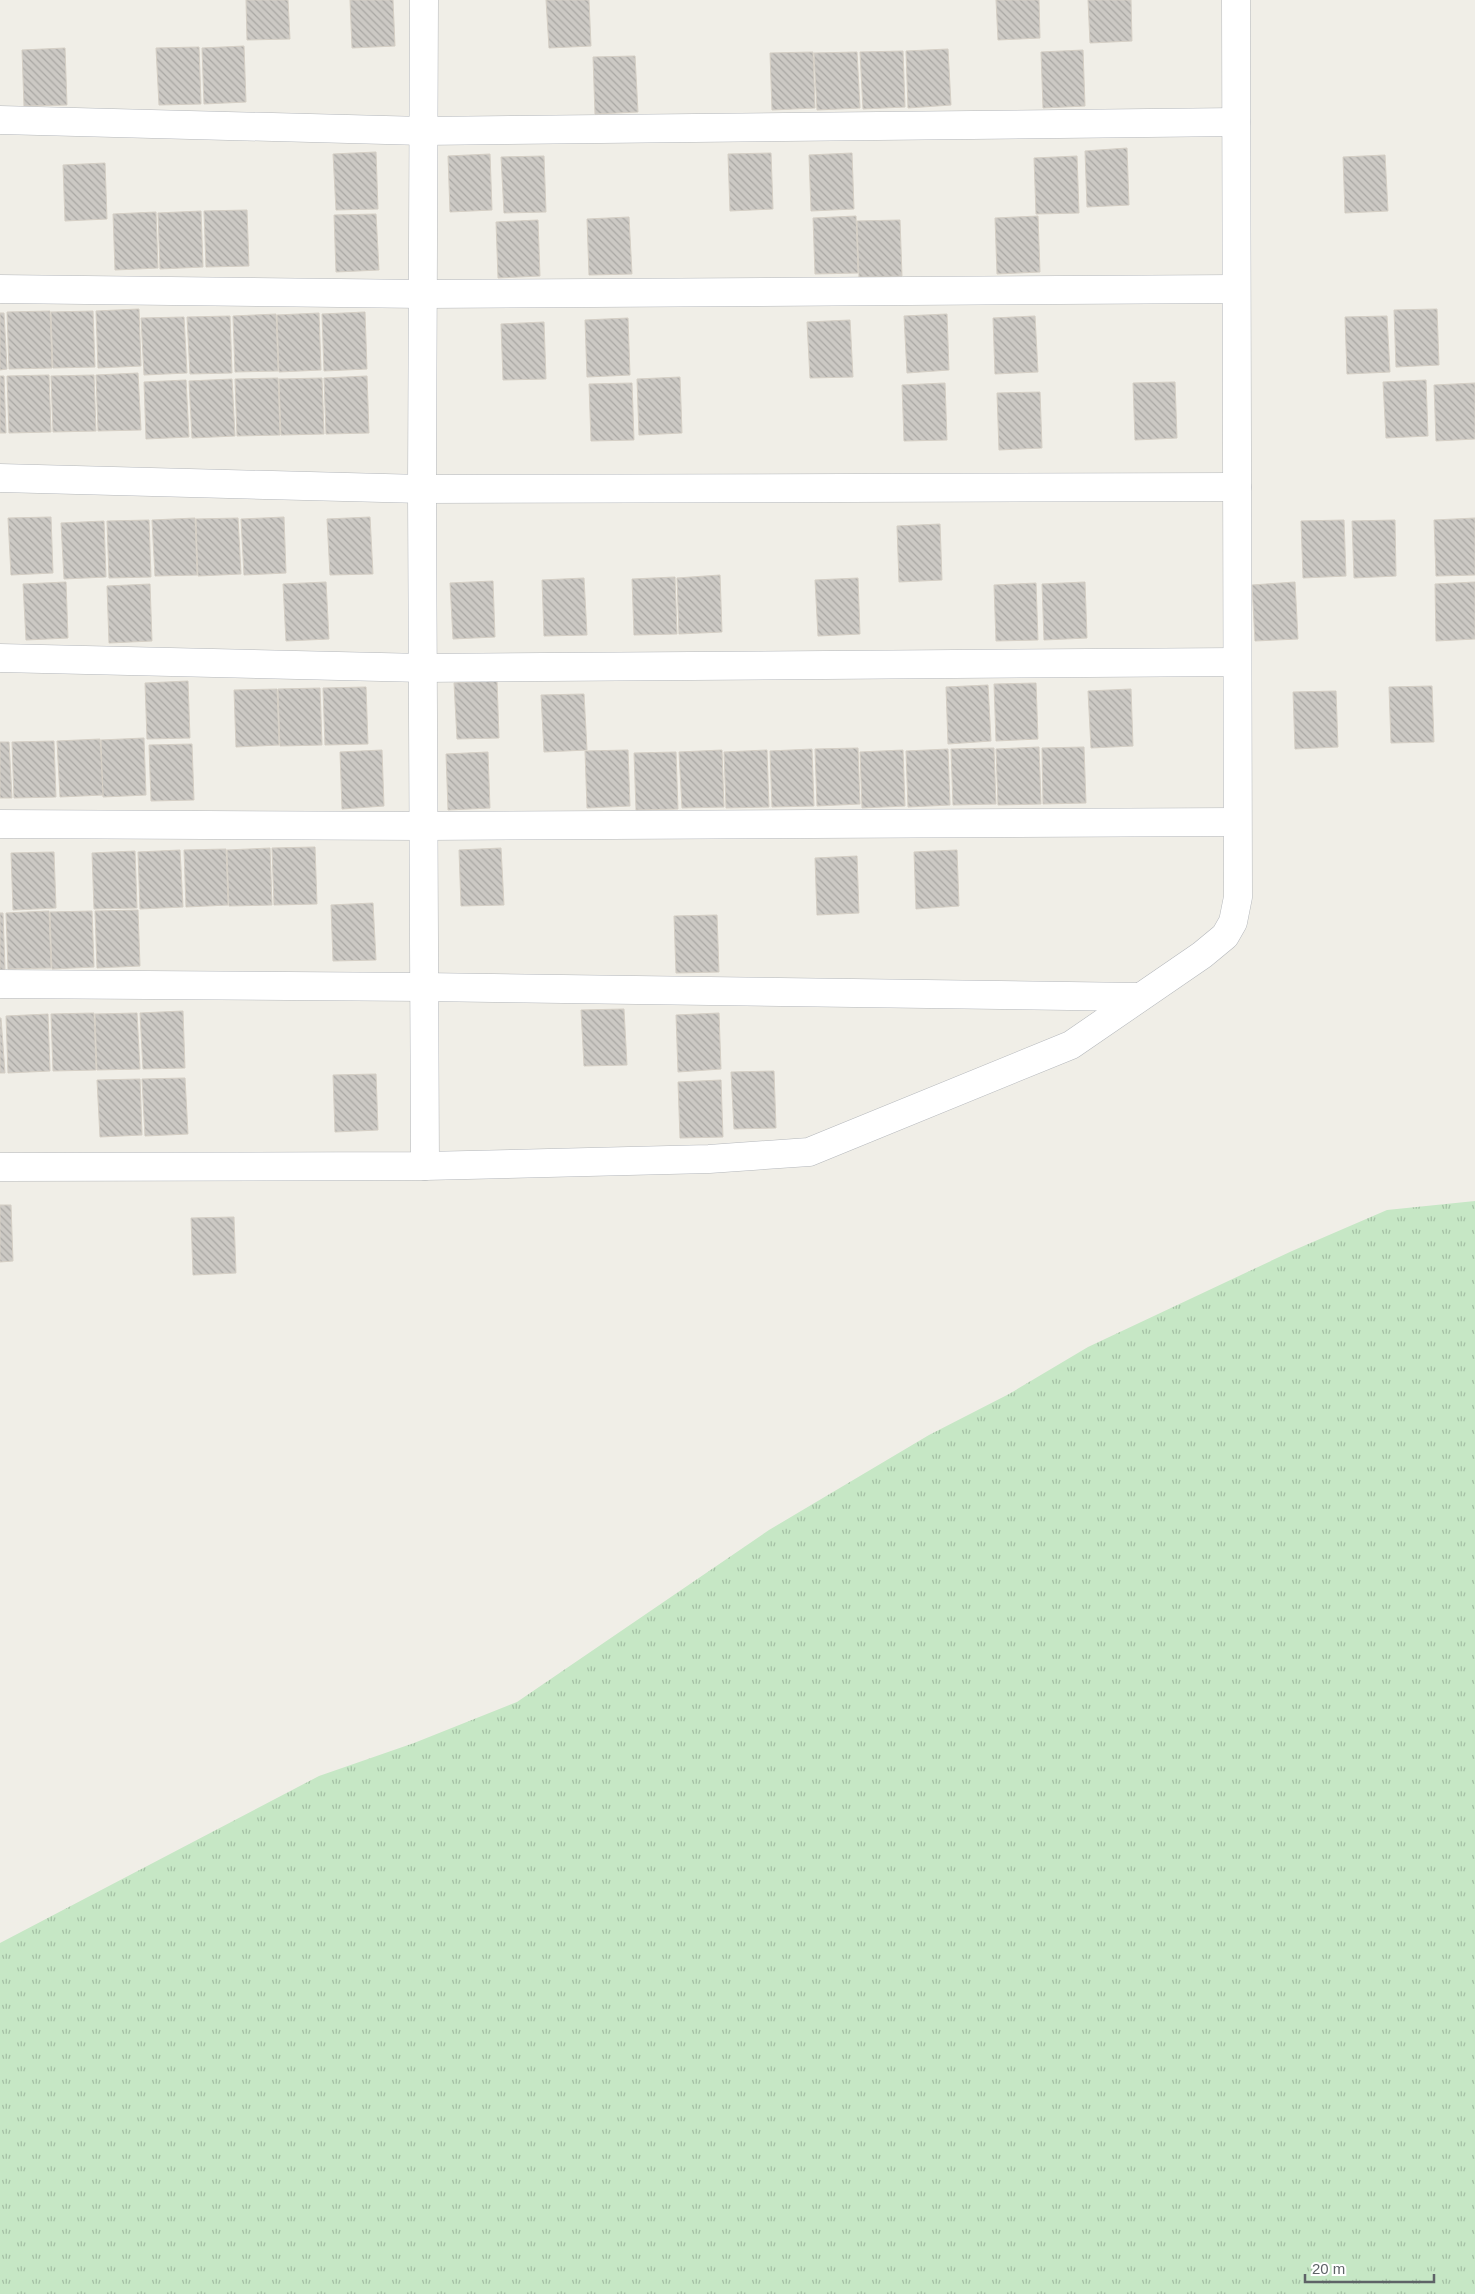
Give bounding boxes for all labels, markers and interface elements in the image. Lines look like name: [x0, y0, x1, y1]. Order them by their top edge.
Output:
scale bar: [1305, 2252, 1434, 2284]
text: 20 m: [1312, 2260, 1345, 2277]

